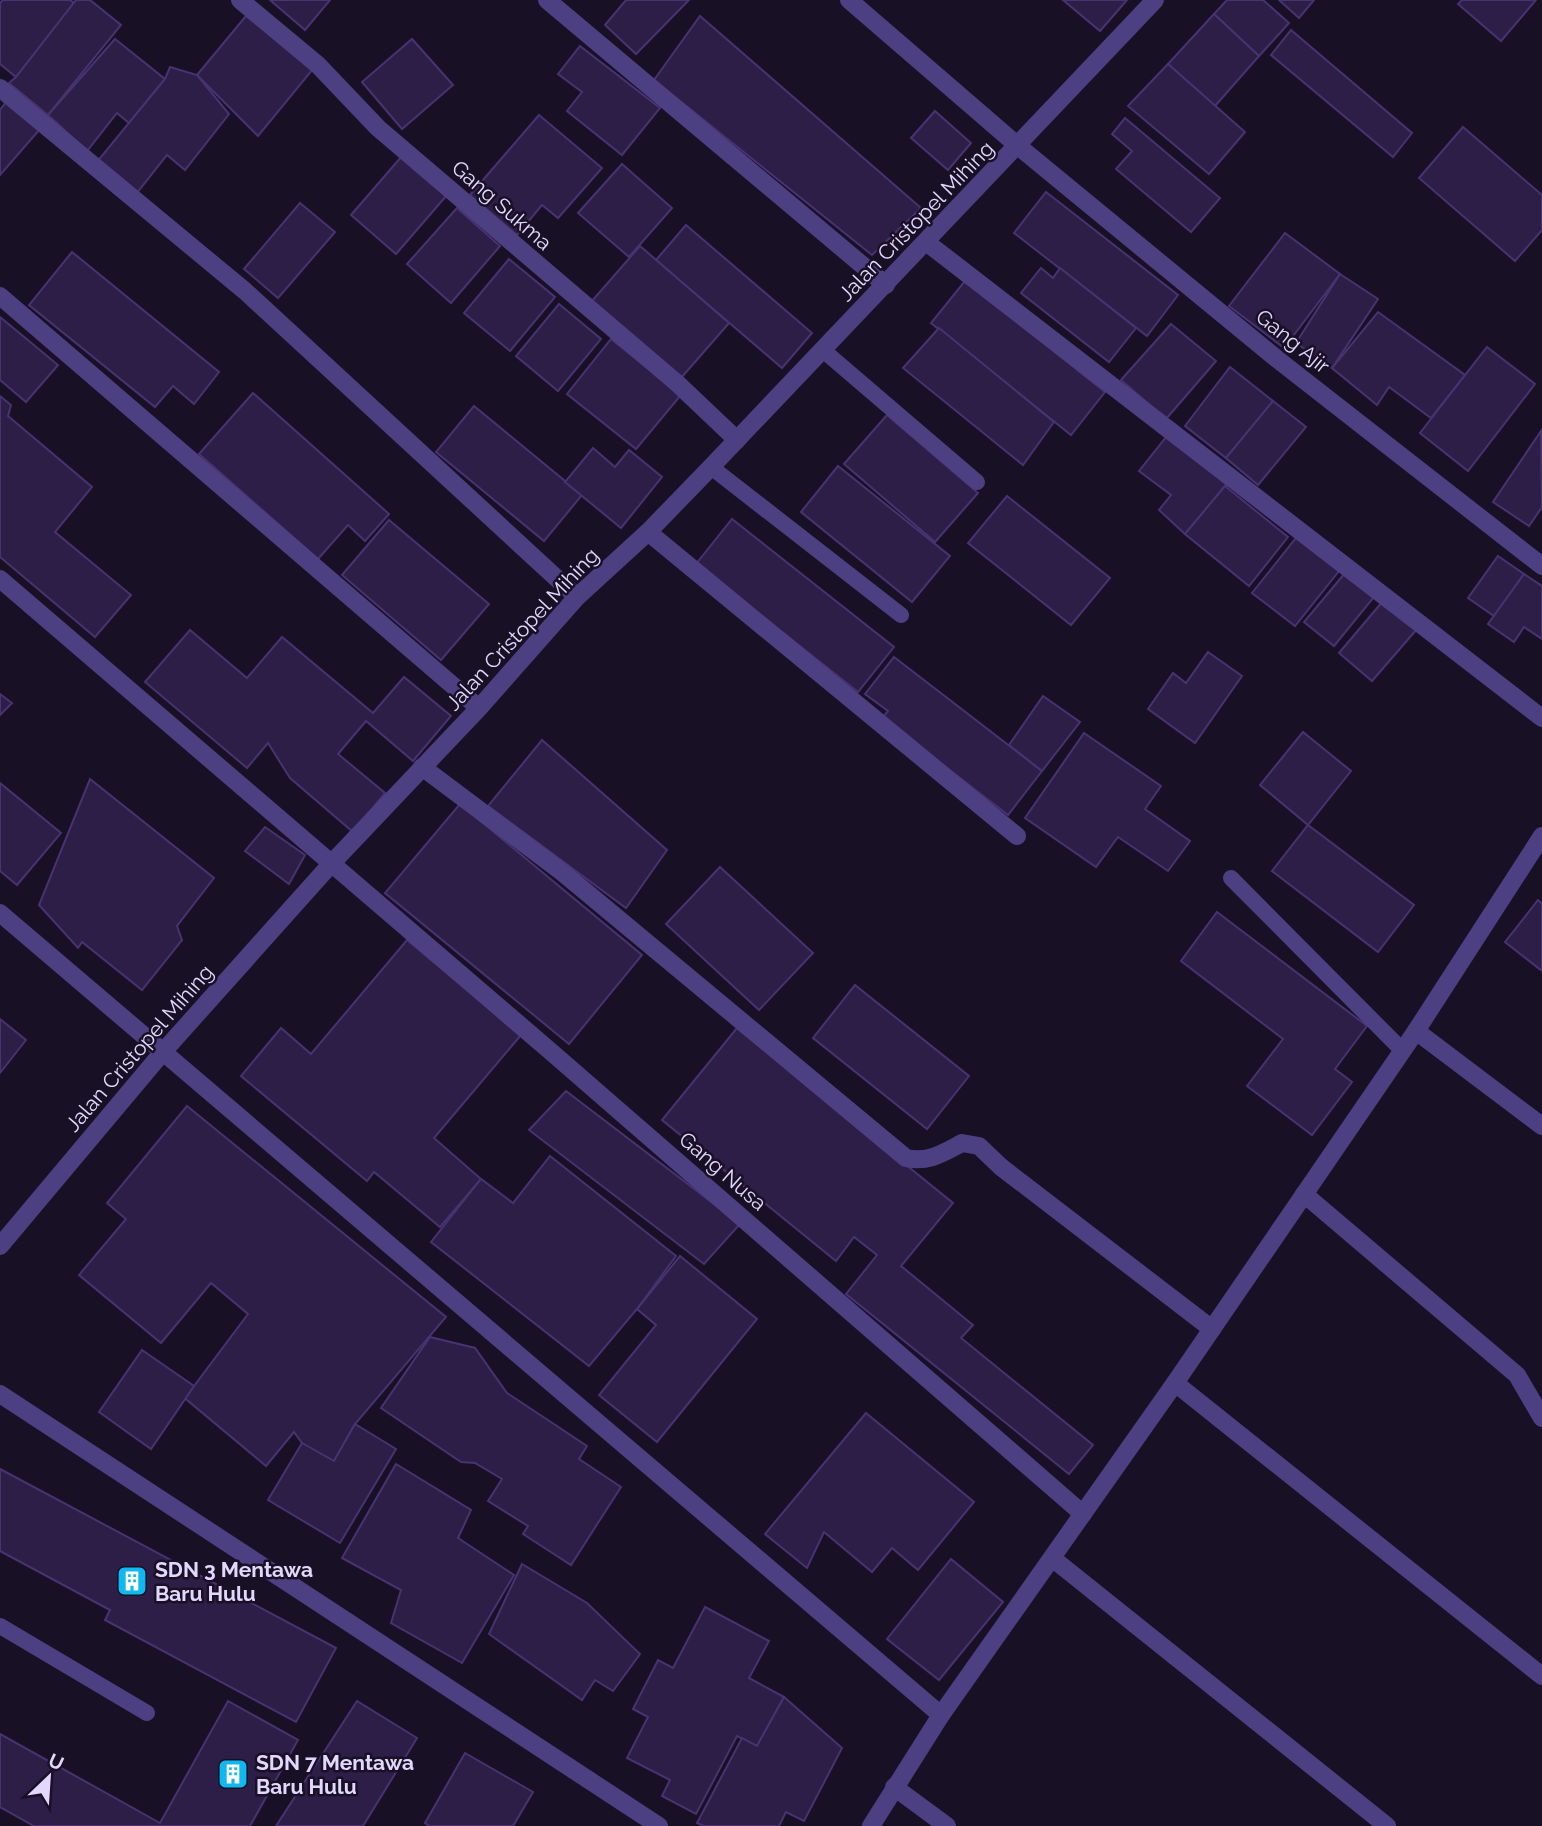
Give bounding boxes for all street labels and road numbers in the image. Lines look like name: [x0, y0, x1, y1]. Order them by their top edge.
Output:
street label: Jalan Cristopel Mihing: [833, 136, 999, 306]
street label: Gang Sukma: [447, 155, 557, 255]
street label: Gang Ajir: [1251, 304, 1335, 379]
street label: Jalan Cristopel Mihing: [440, 543, 604, 715]
street label: Jalan Cristopel Mihing: [60, 960, 218, 1136]
street label: Gang Nusa: [674, 1126, 772, 1216]

